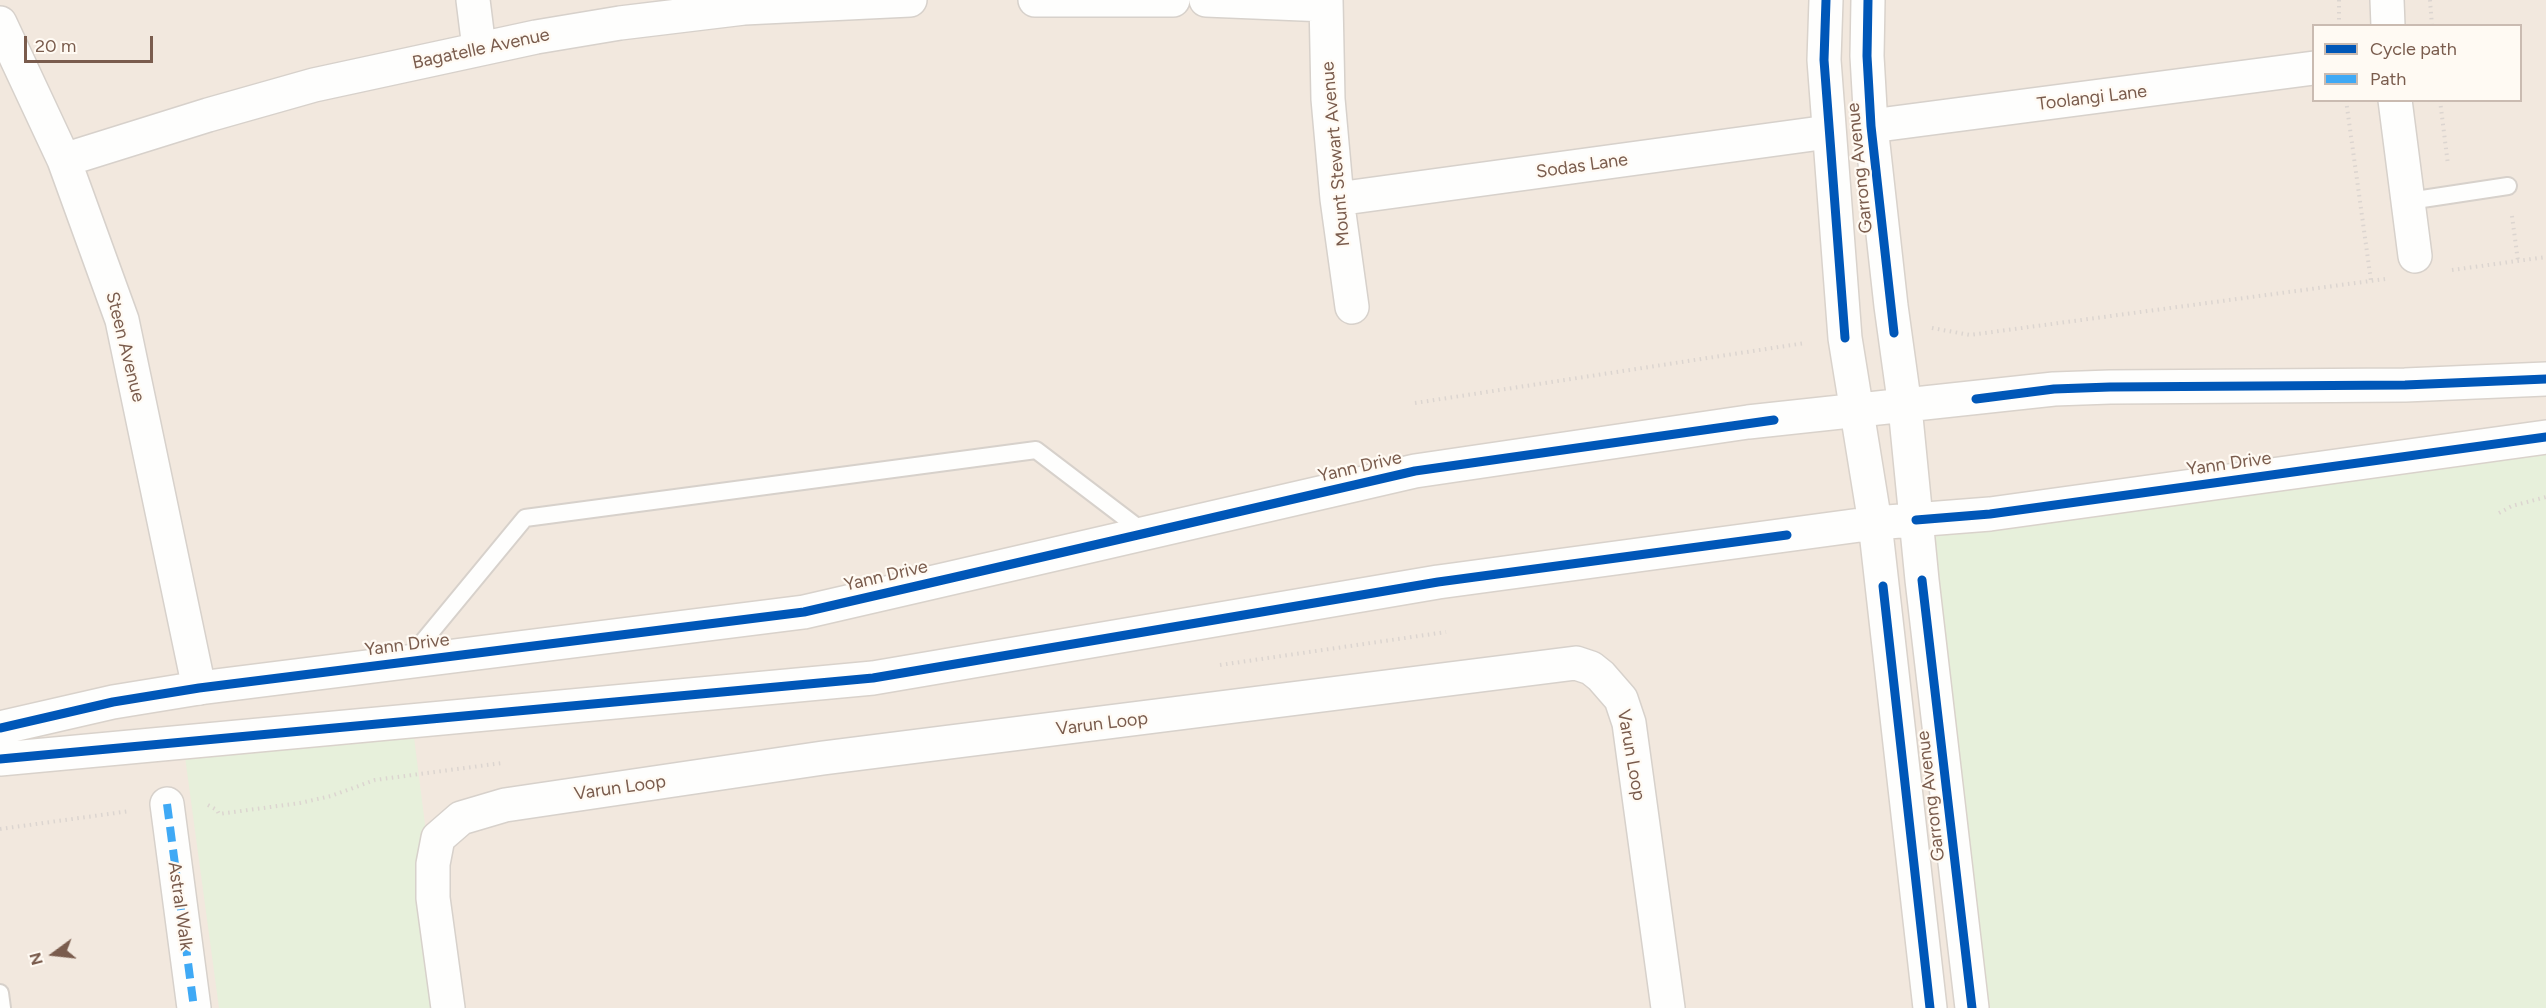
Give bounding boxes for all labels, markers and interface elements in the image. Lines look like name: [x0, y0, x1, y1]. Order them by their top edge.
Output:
scale bar: [27, 24, 156, 62]
street label: Bagatelle Avenue: [410, 24, 552, 74]
legend: [2312, 24, 2522, 102]
text: 20 m: [35, 35, 76, 57]
text: Cycle path: [2370, 38, 2457, 60]
street label: Mount Stewart Avenue: [1317, 61, 1355, 247]
text: Path: [2370, 68, 2406, 90]
street label: Toolangi Lane: [2036, 81, 2148, 115]
street label: Garrong Avenue: [1842, 102, 1878, 234]
street label: Sodas Lane: [1535, 149, 1629, 183]
street label: Steen Avenue: [101, 290, 149, 404]
street label: Yann Drive: [1316, 447, 1404, 487]
street label: Yann Drive: [2185, 447, 2273, 481]
street label: Yann Drive: [842, 556, 930, 596]
street label: Yann Drive: [363, 629, 451, 661]
street label: Varun Loop: [1055, 708, 1149, 740]
street label: Varun Loop: [1612, 708, 1650, 802]
street label: Garrong Avenue: [1912, 729, 1950, 863]
street label: Varun Loop: [573, 771, 667, 805]
street label: Astral Walk: [163, 860, 197, 952]
north arrow: [24, 924, 84, 984]
text: N: [25, 950, 47, 967]

